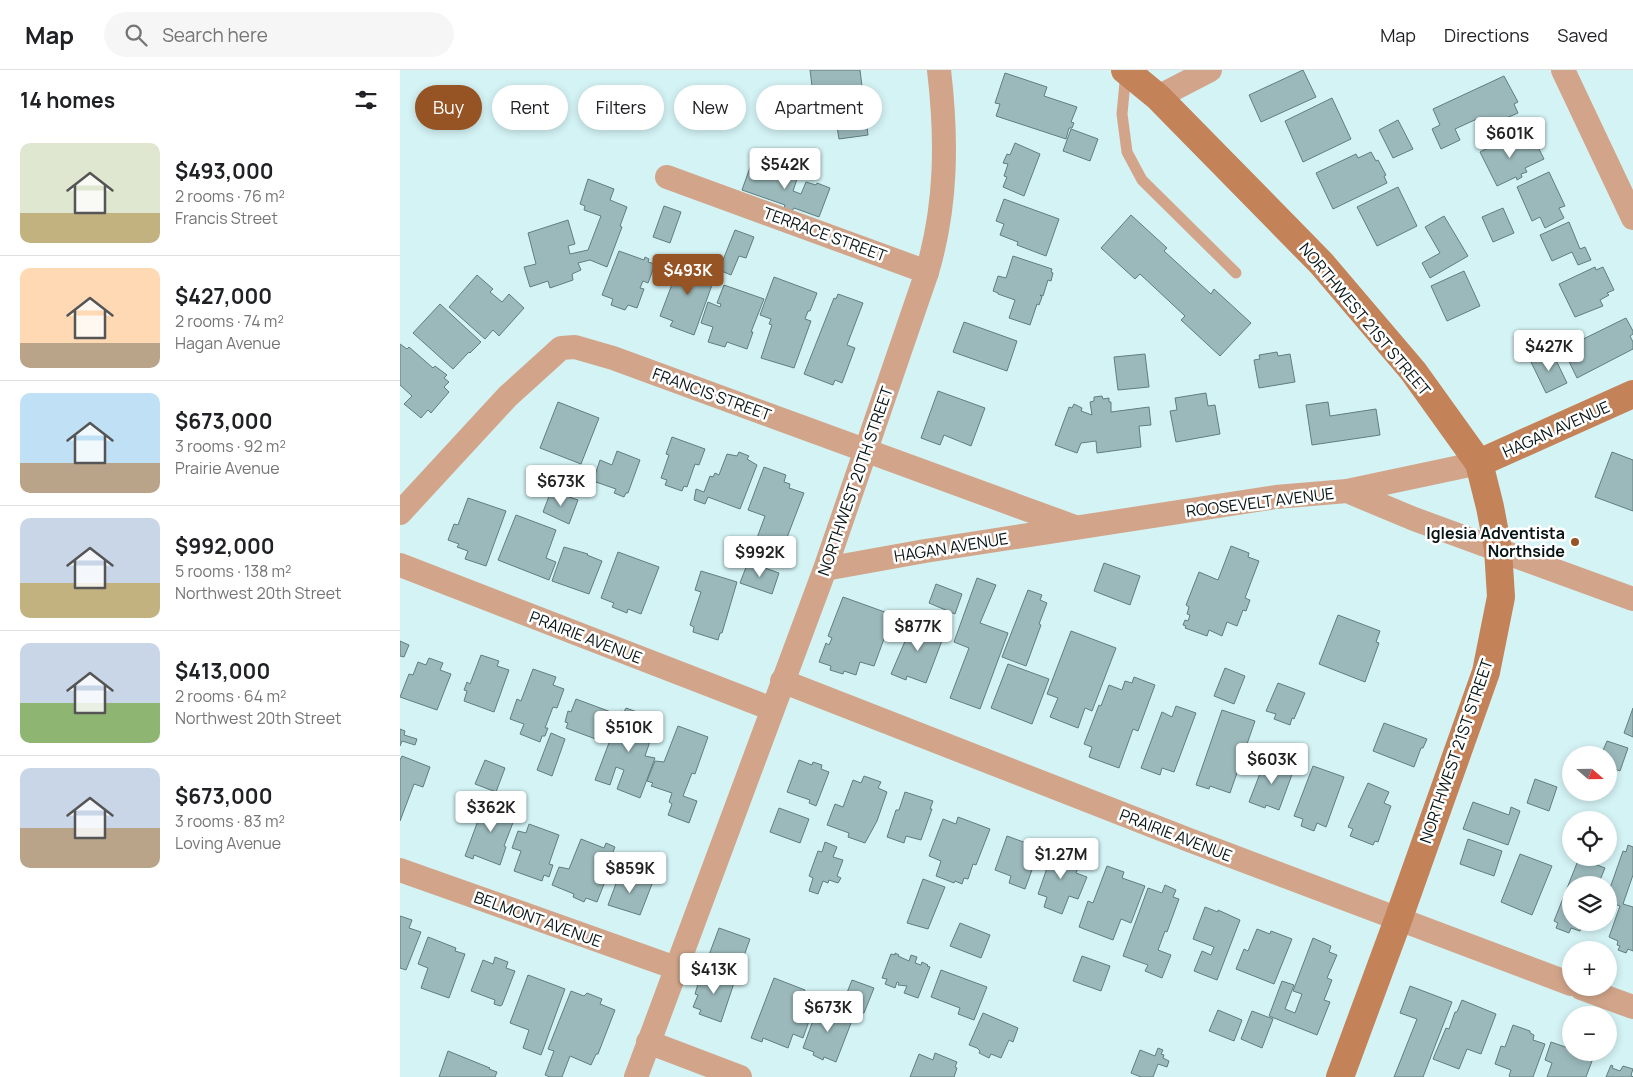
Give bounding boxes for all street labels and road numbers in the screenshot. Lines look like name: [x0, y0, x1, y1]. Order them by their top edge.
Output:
street label: TERRACE STREET: [760, 201, 890, 267]
street label: NORTHWEST 21ST STREET: [1294, 238, 1436, 401]
street label: FRANCIS STREET: [650, 362, 775, 426]
street label: NORTHWEST 20TH STREET: [812, 383, 898, 579]
street label: HAGAN AVENUE: [1499, 396, 1613, 462]
street label: ROOSEVELT AVENUE: [1185, 482, 1335, 522]
street label: HAGAN AVENUE: [892, 527, 1010, 567]
street label: PRAIRIE AVENUE: [527, 605, 645, 669]
street label: NORTHWEST 21ST STREET: [1414, 655, 1498, 846]
street label: PRAIRIE AVENUE: [1117, 803, 1235, 867]
street label: BELMONT AVENUE: [471, 886, 605, 952]

